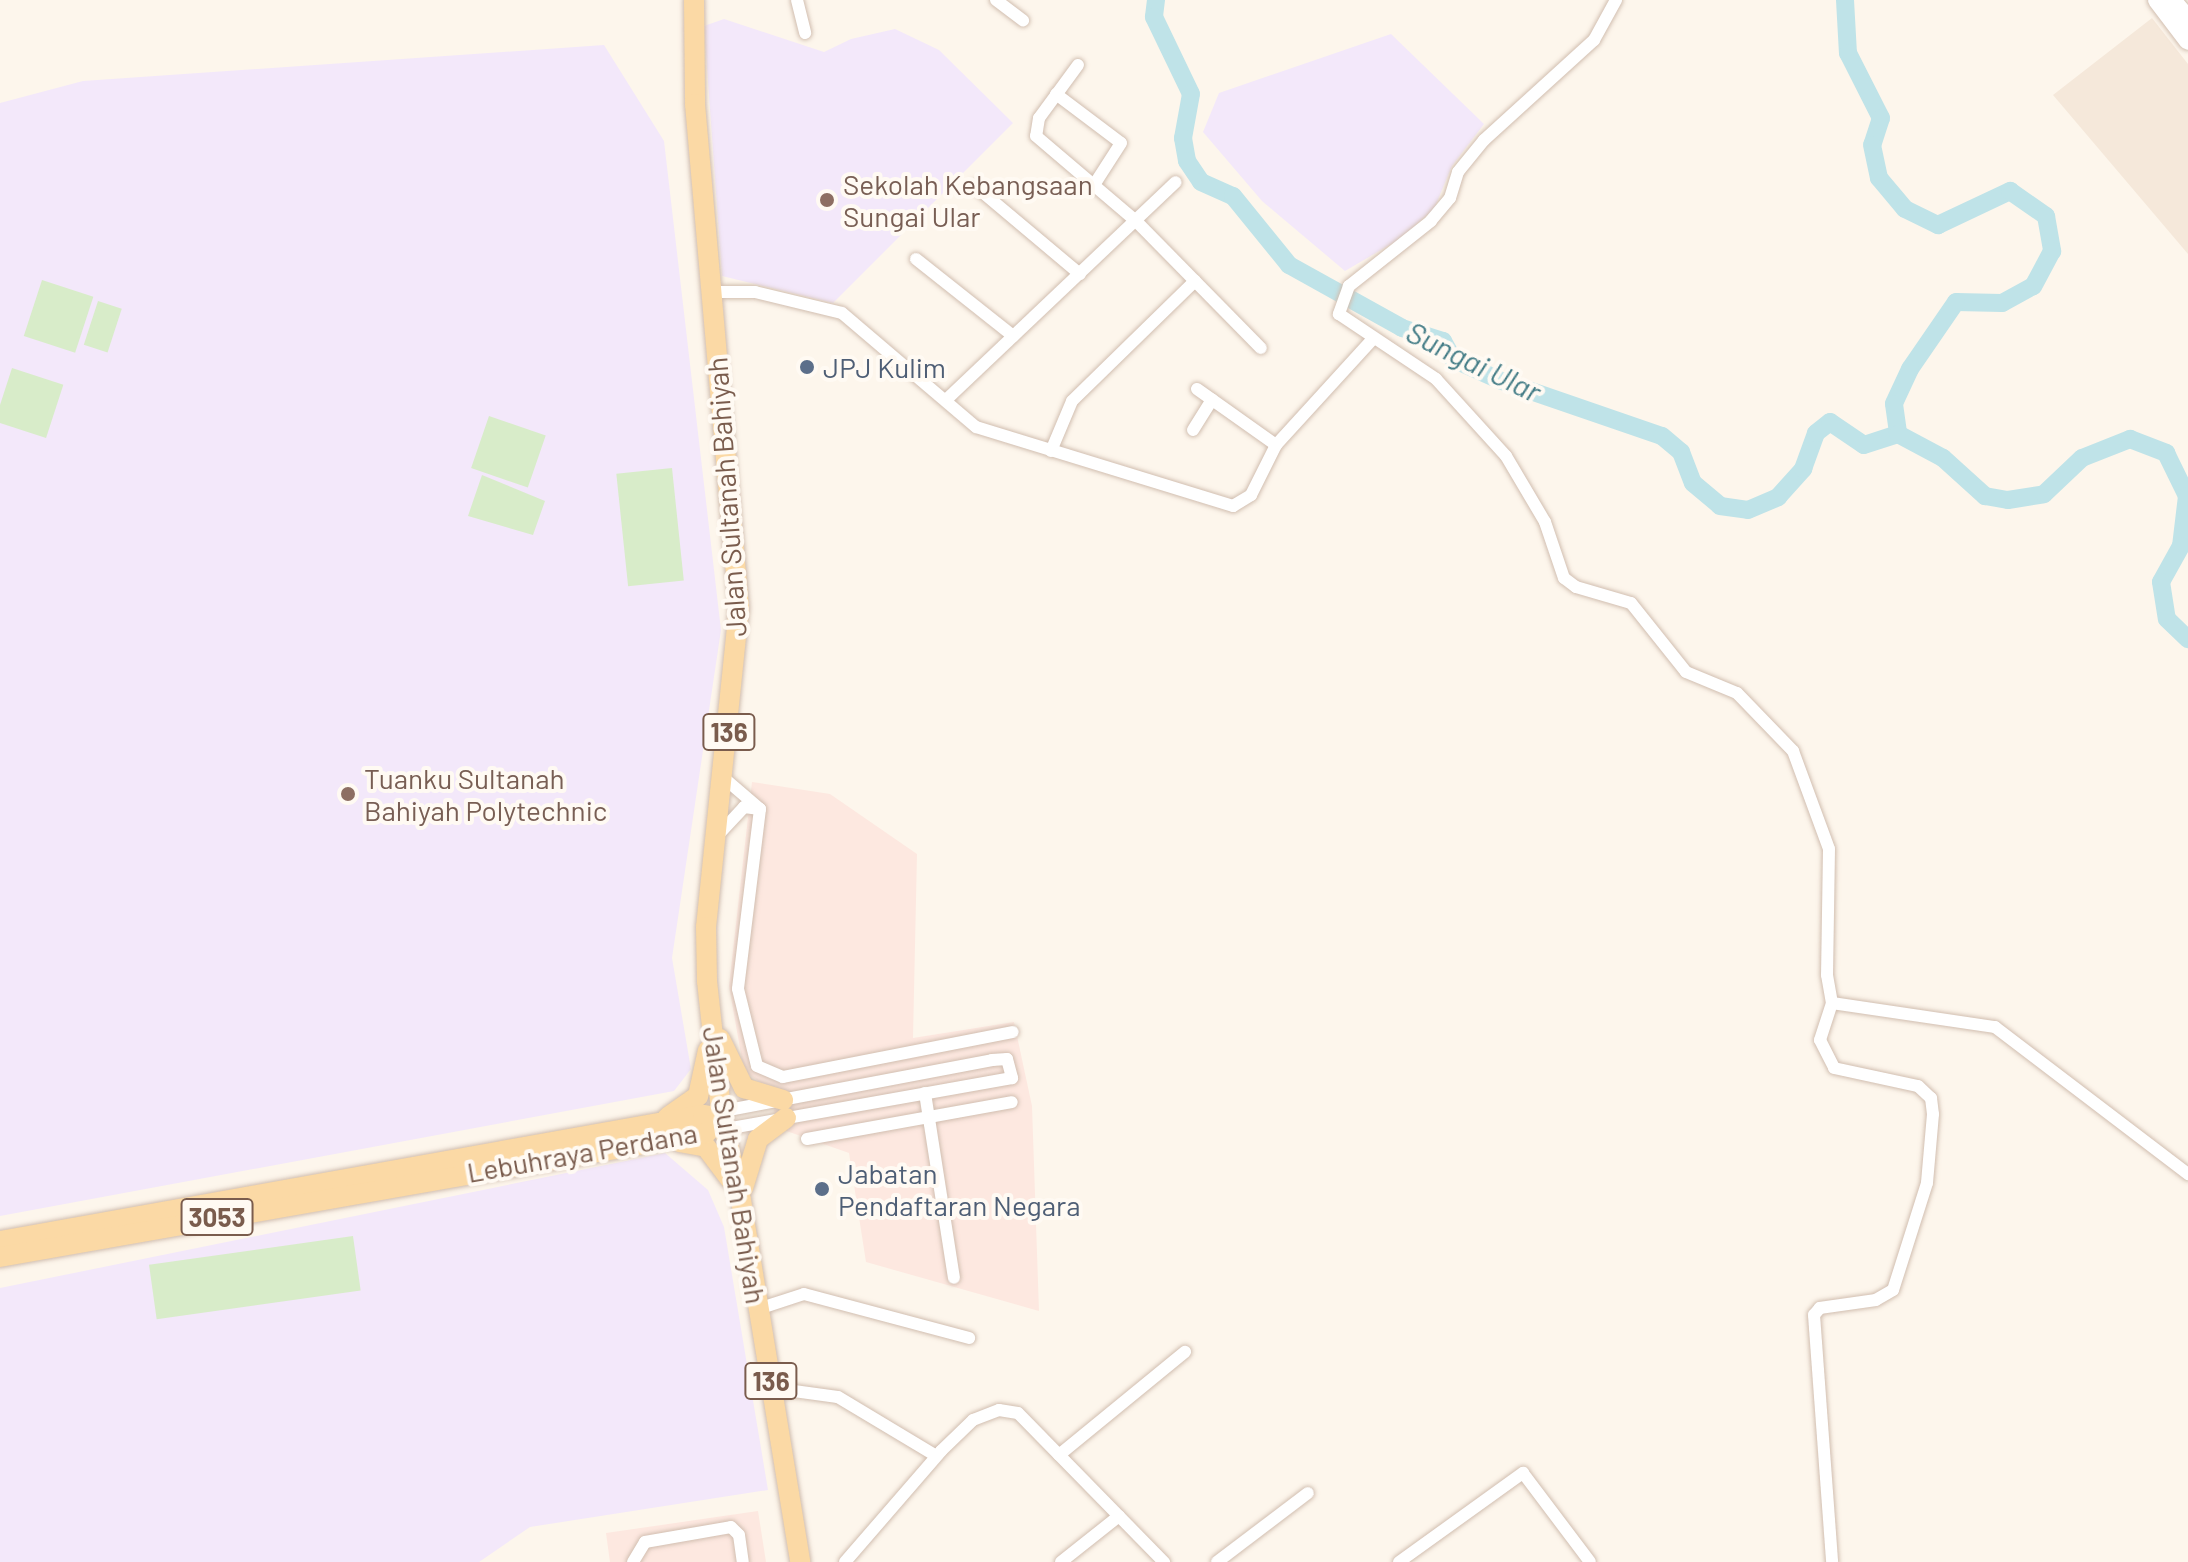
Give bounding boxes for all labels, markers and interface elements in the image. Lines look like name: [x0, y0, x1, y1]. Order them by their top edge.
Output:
place label: Sekolah Kebangsaan Sungai Ular: [843, 167, 1093, 233]
marker: Sekolah Kebangsaan Sungai Ular: [818, 191, 836, 209]
water label: Sungai Ular: [1401, 313, 1547, 409]
place label: JPJ Kulim: [823, 350, 946, 384]
street label: Jalan Sultanah Bahiyah: [699, 356, 753, 638]
marker: JPJ Kulim: [798, 358, 816, 376]
road number: 136: [701, 710, 757, 754]
place label: Tuanku Sultanah Bahiyah Polytechnic: [364, 761, 607, 827]
marker: Tuanku Sultanah Bahiyah Polytechnic: [339, 785, 357, 803]
street label: Jalan Sultanah Bahiyah: [696, 1024, 774, 1306]
street label: Lebuhraya Perdana: [464, 1115, 700, 1189]
place label: Jabatan Pendaftaran Negara: [838, 1156, 1081, 1222]
marker: Jabatan Pendaftaran Negara: [813, 1180, 831, 1198]
road number: 3053: [179, 1195, 255, 1239]
road number: 136: [743, 1359, 799, 1403]

